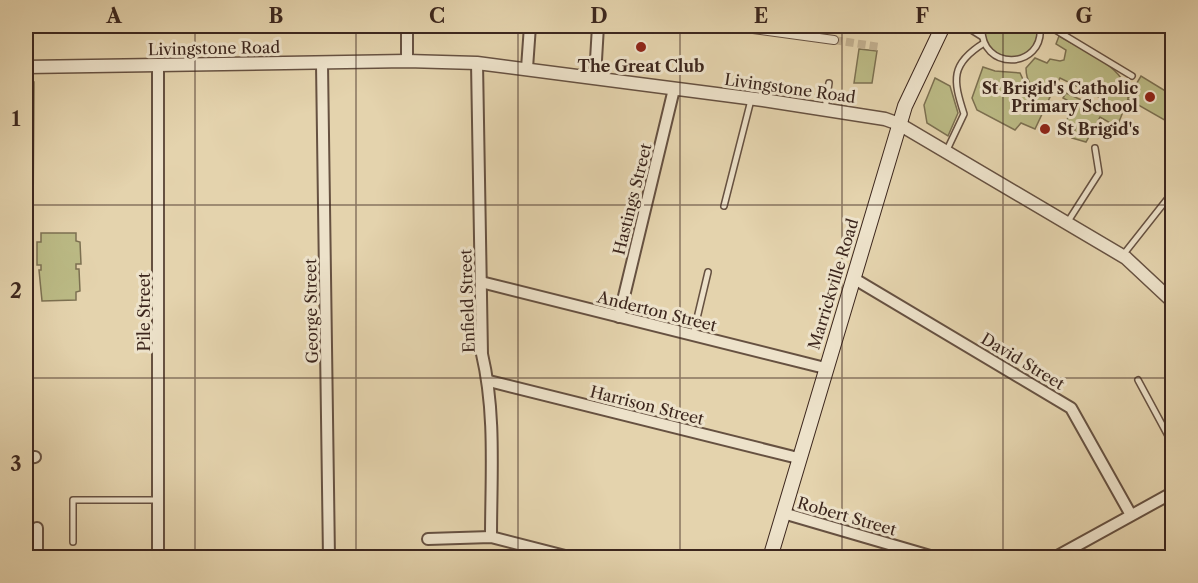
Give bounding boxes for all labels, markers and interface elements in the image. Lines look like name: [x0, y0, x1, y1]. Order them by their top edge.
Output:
text: A: [105, 4, 122, 28]
text: B: [269, 4, 284, 28]
text: C: [429, 4, 445, 28]
text: D: [590, 4, 608, 28]
text: E: [754, 4, 768, 28]
text: F: [915, 4, 929, 28]
text: G: [1076, 4, 1093, 28]
street label: Livingstone Road: [148, 37, 281, 59]
marker: The Great Club: [634, 40, 648, 54]
place label: The Great Club: [578, 56, 704, 76]
street label: Livingstone Road: [723, 69, 857, 107]
place label: St Brigid's Catholic Primary School: [982, 78, 1138, 116]
marker: St Brigid's Catholic Primary School: [1143, 90, 1157, 104]
text: 1: [12, 107, 21, 131]
place label: St Brigid's: [1057, 119, 1140, 139]
marker: St Brigid's: [1038, 122, 1052, 136]
street label: Hastings Street: [608, 141, 656, 257]
street label: Marrickville Road: [804, 216, 863, 352]
street label: Enfield Street: [455, 248, 479, 353]
street label: George Street: [300, 258, 322, 364]
street label: Pile Street: [134, 272, 154, 351]
text: 2: [10, 279, 22, 303]
street label: Anderton Street: [594, 286, 719, 336]
street label: David Street: [978, 328, 1069, 394]
street label: Harrison Street: [588, 381, 706, 429]
text: 3: [10, 452, 22, 476]
street label: Robert Street: [795, 492, 899, 540]

